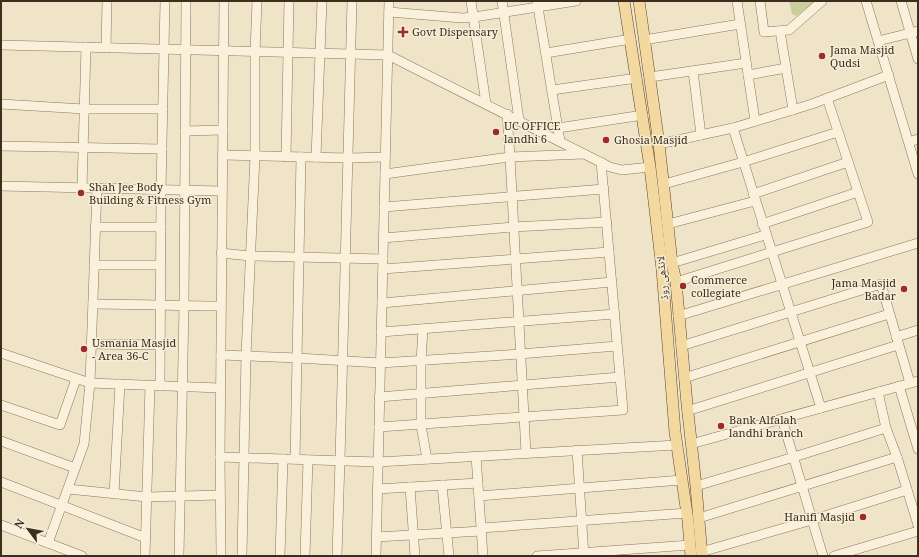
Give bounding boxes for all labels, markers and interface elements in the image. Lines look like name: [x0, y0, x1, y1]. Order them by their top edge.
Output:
place label: Govt Dispensary: [412, 24, 499, 39]
marker: Govt Dispensary: [397, 26, 409, 38]
place label: Jama Masjid Qudsi: [829, 42, 895, 70]
marker: Jama Masjid Qudsi: [817, 51, 827, 61]
place label: UC OFFICE landhi 6: [504, 118, 560, 146]
marker: UC OFFICE landhi 6: [491, 127, 501, 137]
place label: Ghosia Masjid: [614, 132, 688, 147]
marker: Ghosia Masjid: [601, 135, 611, 145]
place label: Shah Jee Body Building & Fitness Gym: [89, 179, 212, 207]
marker: Shah Jee Body Building & Fitness Gym: [76, 188, 86, 198]
street label: لانڈھی روڈ: [652, 255, 671, 301]
place label: Commerce collegiate: [691, 272, 747, 300]
place label: Jama Masjid Badar: [830, 275, 897, 303]
marker: Commerce collegiate: [678, 281, 688, 291]
marker: Jama Masjid Badar: [899, 284, 909, 294]
place label: Usmania Masjid - Area 36-C: [92, 335, 176, 363]
marker: Usmania Masjid - Area 36-C: [79, 344, 89, 354]
place label: Bank Alfalah landhi branch: [729, 412, 803, 440]
marker: Bank Alfalah landhi branch: [716, 421, 726, 431]
north arrow: [8, 509, 48, 549]
place label: Hanifi Masjid: [784, 509, 855, 524]
marker: Hanifi Masjid: [858, 512, 868, 522]
text: N: [10, 516, 28, 531]

